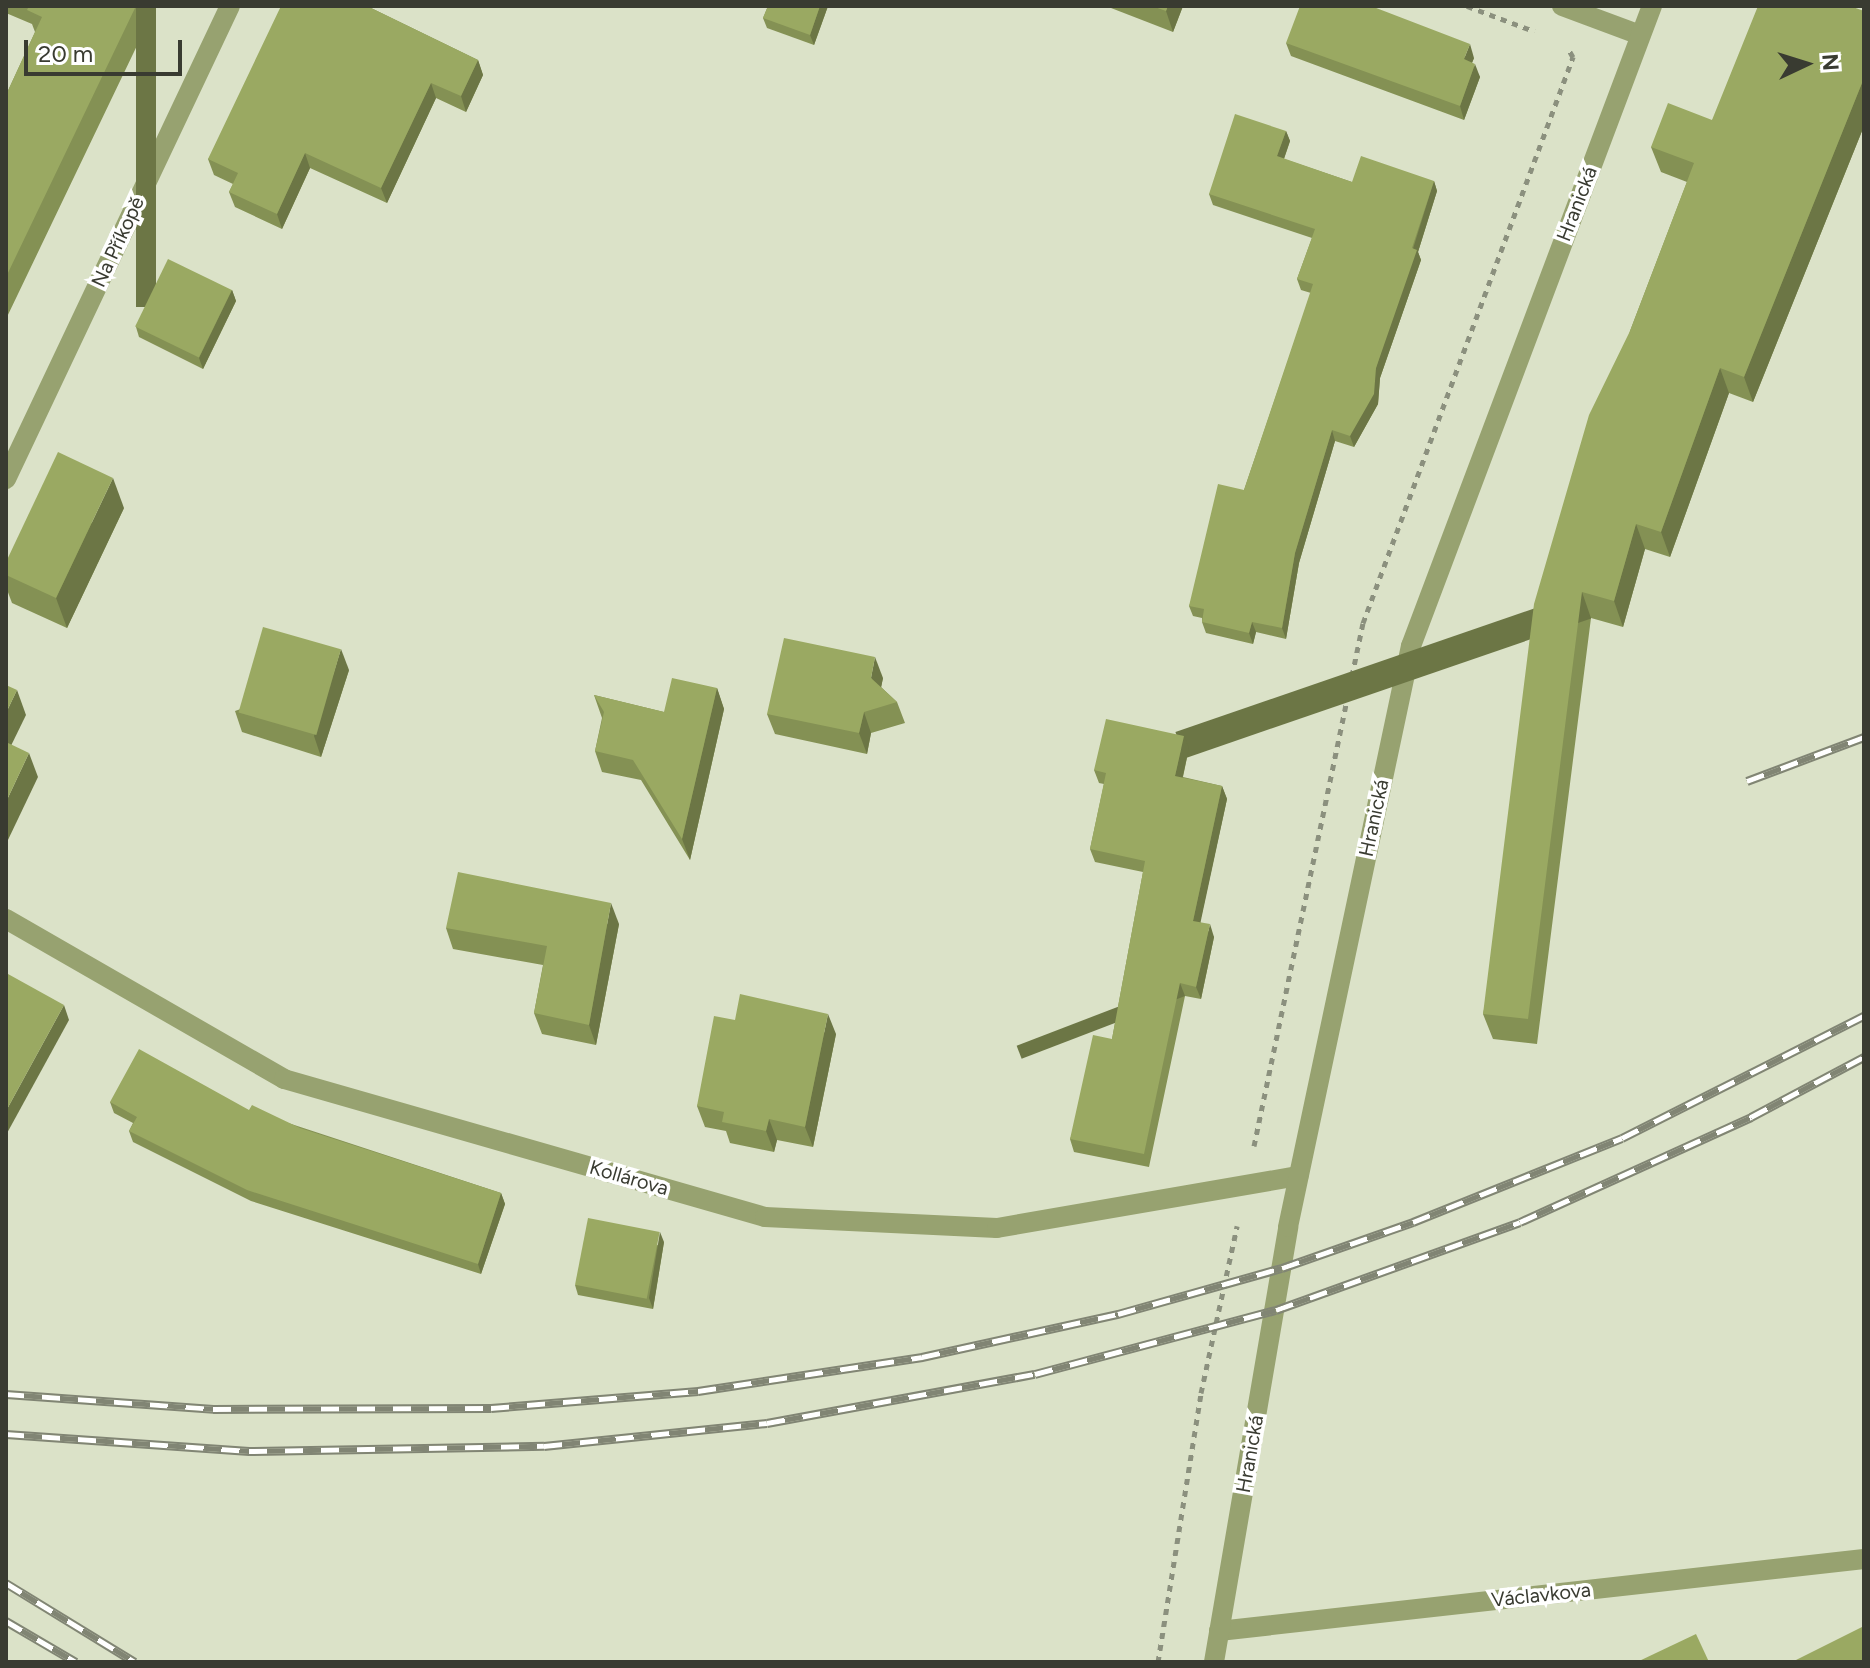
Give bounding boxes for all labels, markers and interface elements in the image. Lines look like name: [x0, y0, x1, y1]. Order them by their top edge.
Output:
scale bar: [28, 24, 186, 74]
north arrow: [1766, 24, 1846, 104]
text: 20 m: [38, 39, 93, 68]
text: N: [1816, 53, 1845, 72]
street label: Hranická: [1552, 163, 1602, 245]
street label: Na Příkopě: [87, 193, 149, 291]
street label: Hranická: [1354, 777, 1394, 859]
street label: Kollárova: [587, 1155, 671, 1201]
street label: Hranická: [1231, 1413, 1269, 1495]
street label: Václavkova: [1490, 1578, 1592, 1612]

